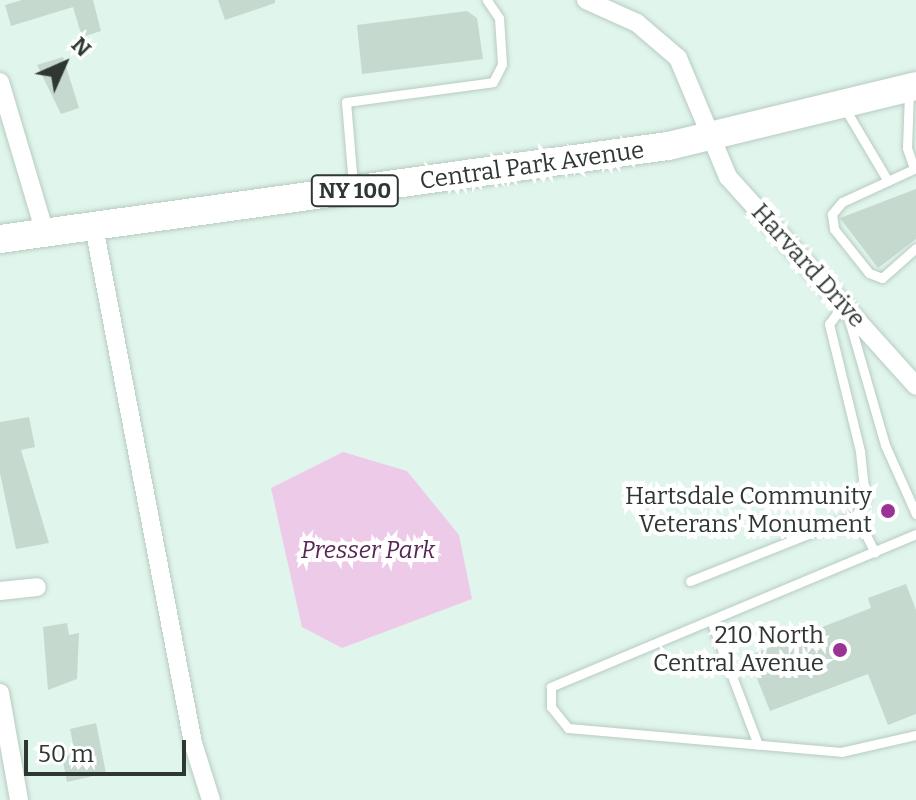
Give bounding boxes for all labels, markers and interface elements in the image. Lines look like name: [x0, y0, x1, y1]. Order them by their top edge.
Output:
north arrow: [24, 24, 104, 104]
text: N: [66, 31, 97, 62]
street label: Central Park Avenue: [418, 136, 646, 196]
road number: NY 100: [309, 173, 401, 209]
street label: Harvard Drive: [745, 198, 871, 334]
place label: Hartsdale Community Veterans' Monument: [625, 483, 872, 539]
marker: Hartsdale Community Veterans' Monument: [879, 502, 897, 520]
park label: Presser Park: [301, 537, 435, 565]
place label: 210 North Central Avenue: [653, 622, 824, 678]
marker: 210 North Central Avenue: [831, 641, 849, 659]
scale bar: [28, 724, 190, 774]
text: 50 m: [38, 740, 94, 768]

